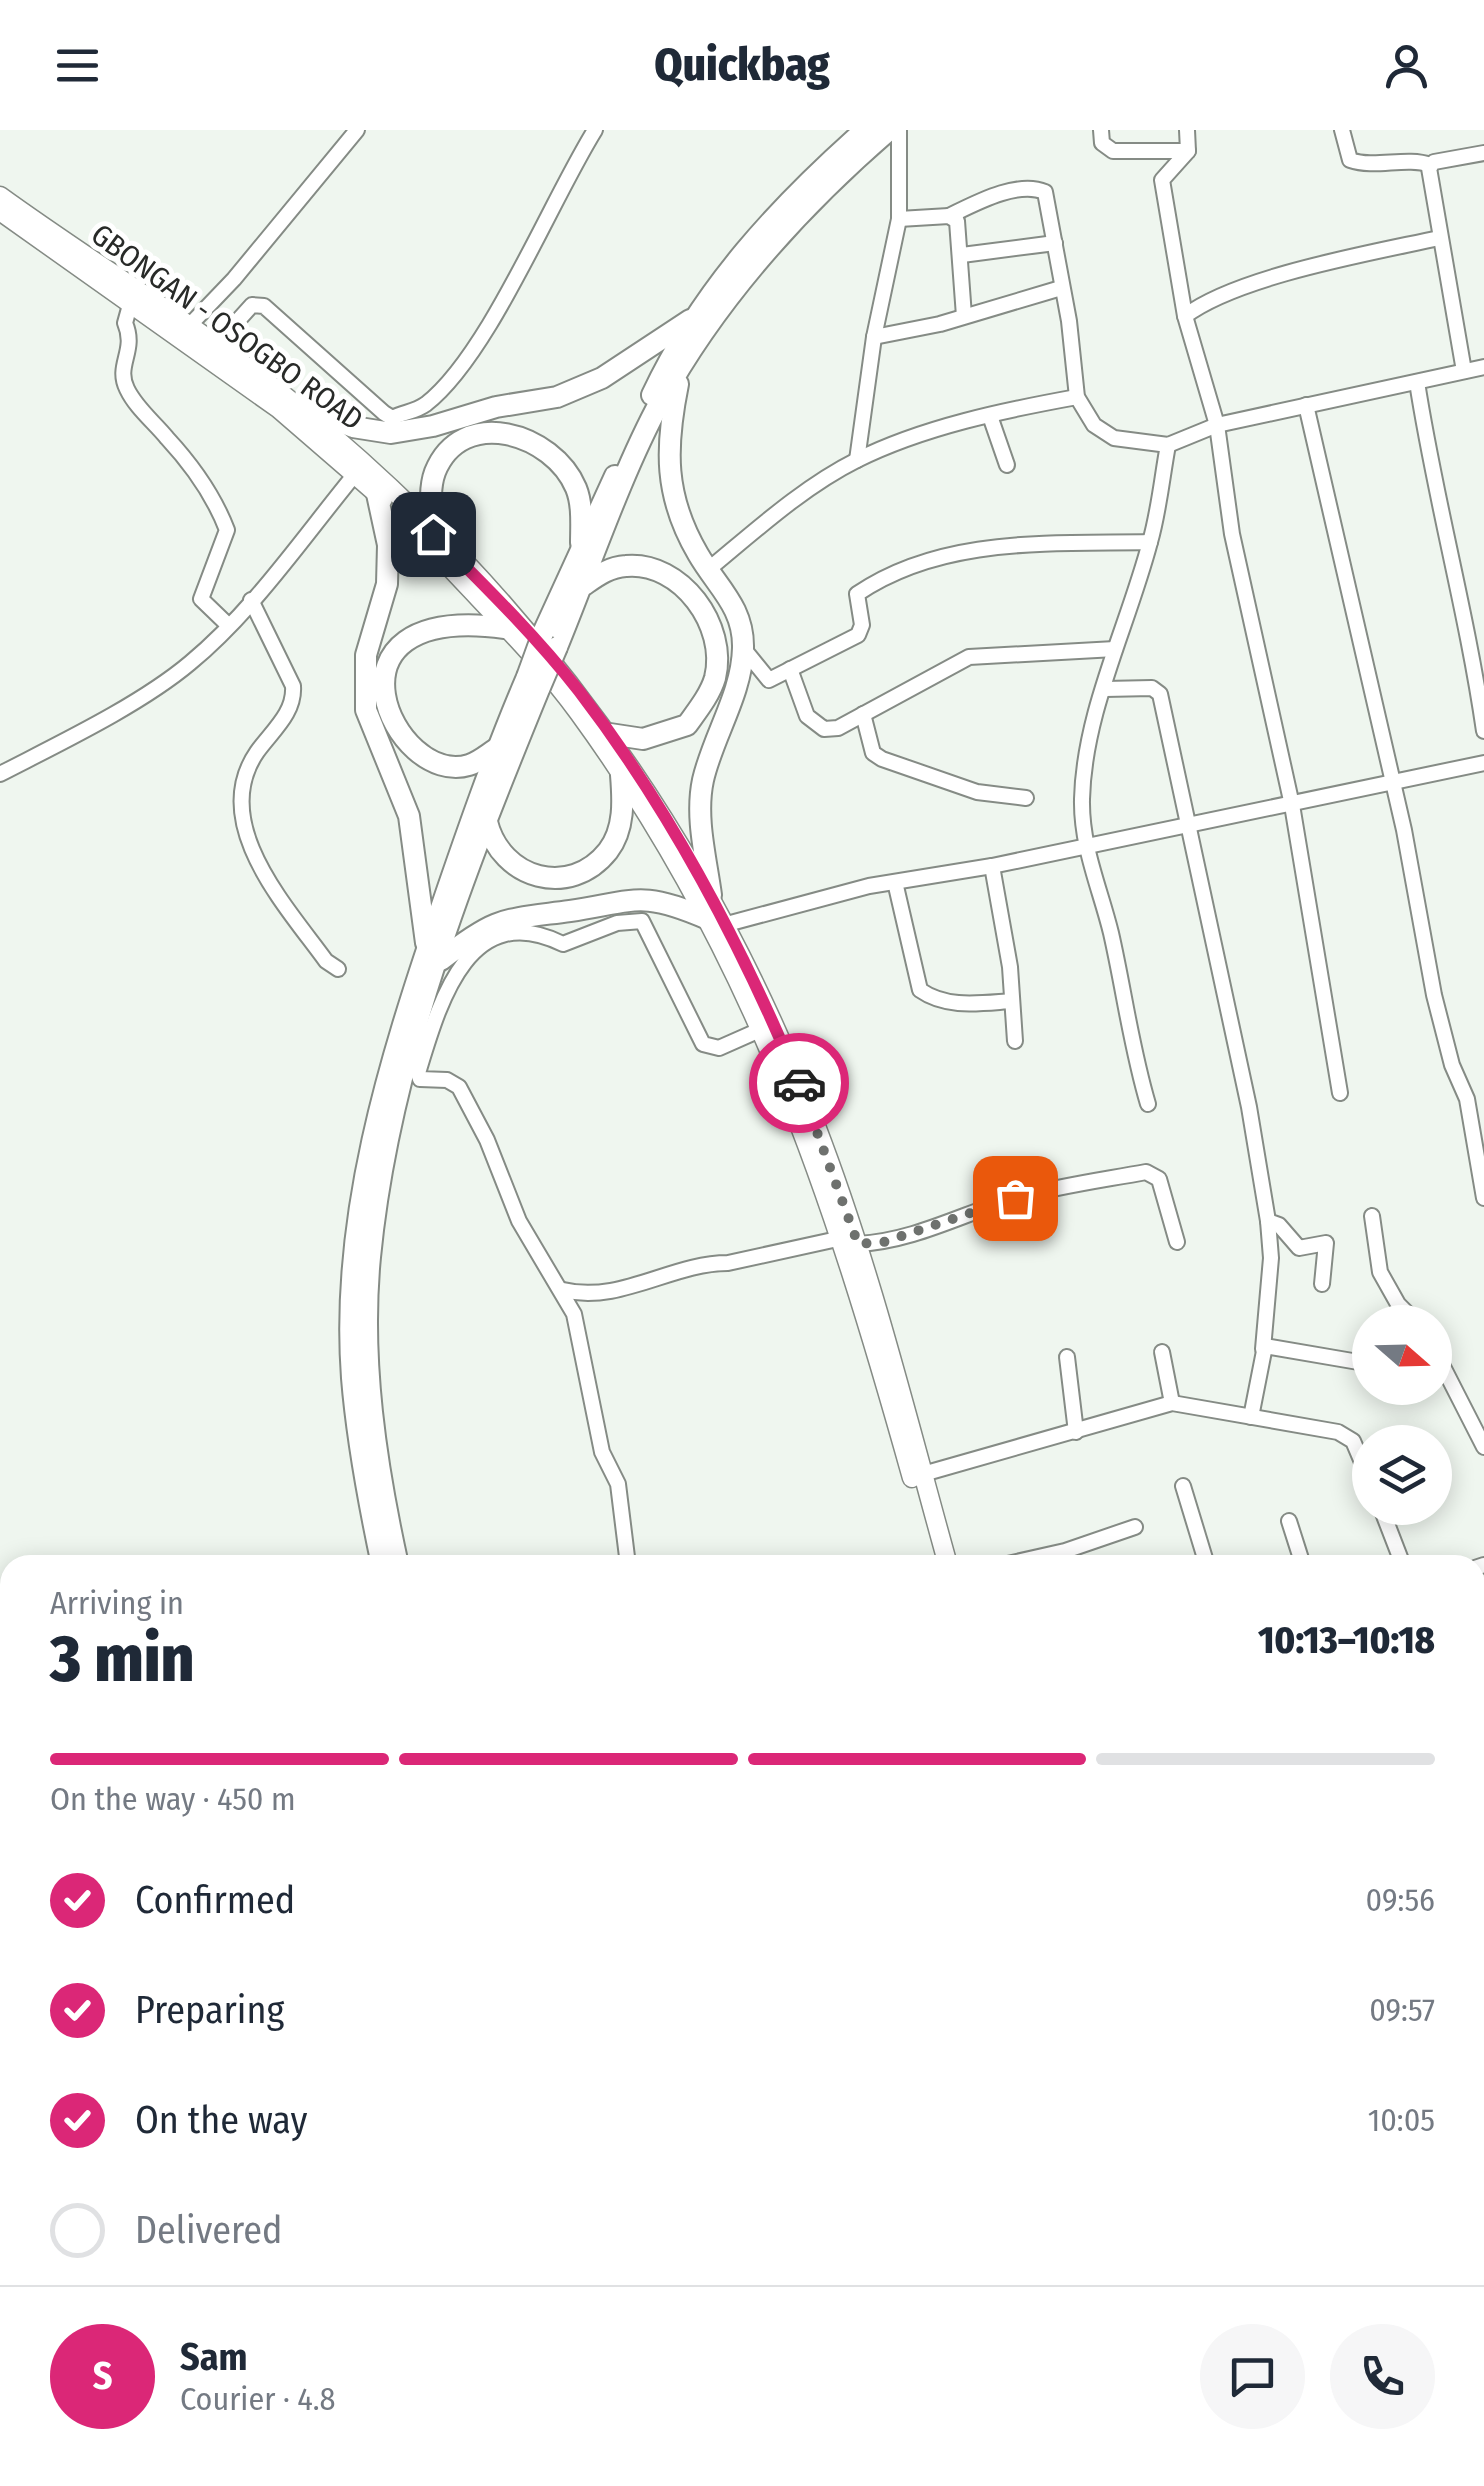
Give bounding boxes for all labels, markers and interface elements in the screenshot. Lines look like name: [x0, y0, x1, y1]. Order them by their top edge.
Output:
icon: menu: [50, 38, 105, 93]
text: Quickbag: [654, 38, 830, 92]
icon: person: [1379, 38, 1434, 93]
street label: GBONGAN - OSOGBO ROAD: [84, 216, 370, 438]
pin: [391, 492, 476, 577]
icon: home: [406, 507, 461, 562]
courier: [749, 1033, 849, 1133]
icon: car: [772, 1056, 827, 1111]
pin: [973, 1156, 1058, 1241]
icon: bag: [988, 1171, 1043, 1226]
north arrow: [1352, 1305, 1452, 1405]
map controls: [1352, 1305, 1452, 1525]
button: layers: [1352, 1425, 1452, 1525]
text: Arriving in: [50, 1584, 184, 1622]
text: 10:13–10:18: [1258, 1617, 1435, 1663]
text: 3 min: [50, 1620, 195, 1698]
text: On the way · 450 m: [50, 1780, 296, 1818]
icon: check: [50, 1873, 105, 1928]
text: Confirmed: [135, 1877, 295, 1923]
text: 09:56: [1366, 1881, 1435, 1919]
icon: check: [50, 1983, 105, 2038]
text: Preparing: [135, 1987, 284, 2033]
text: 09:57: [1369, 1991, 1435, 2029]
icon: check: [50, 2093, 105, 2148]
text: On the way: [135, 2097, 307, 2143]
text: 10:05: [1368, 2101, 1435, 2139]
text: Delivered: [135, 2207, 282, 2253]
button: chat: [1200, 2324, 1305, 2429]
button: phone: [1330, 2324, 1435, 2429]
text: Sam: [180, 2334, 248, 2380]
text: S: [93, 2353, 112, 2399]
text: Courier · 4.8: [180, 2380, 336, 2418]

